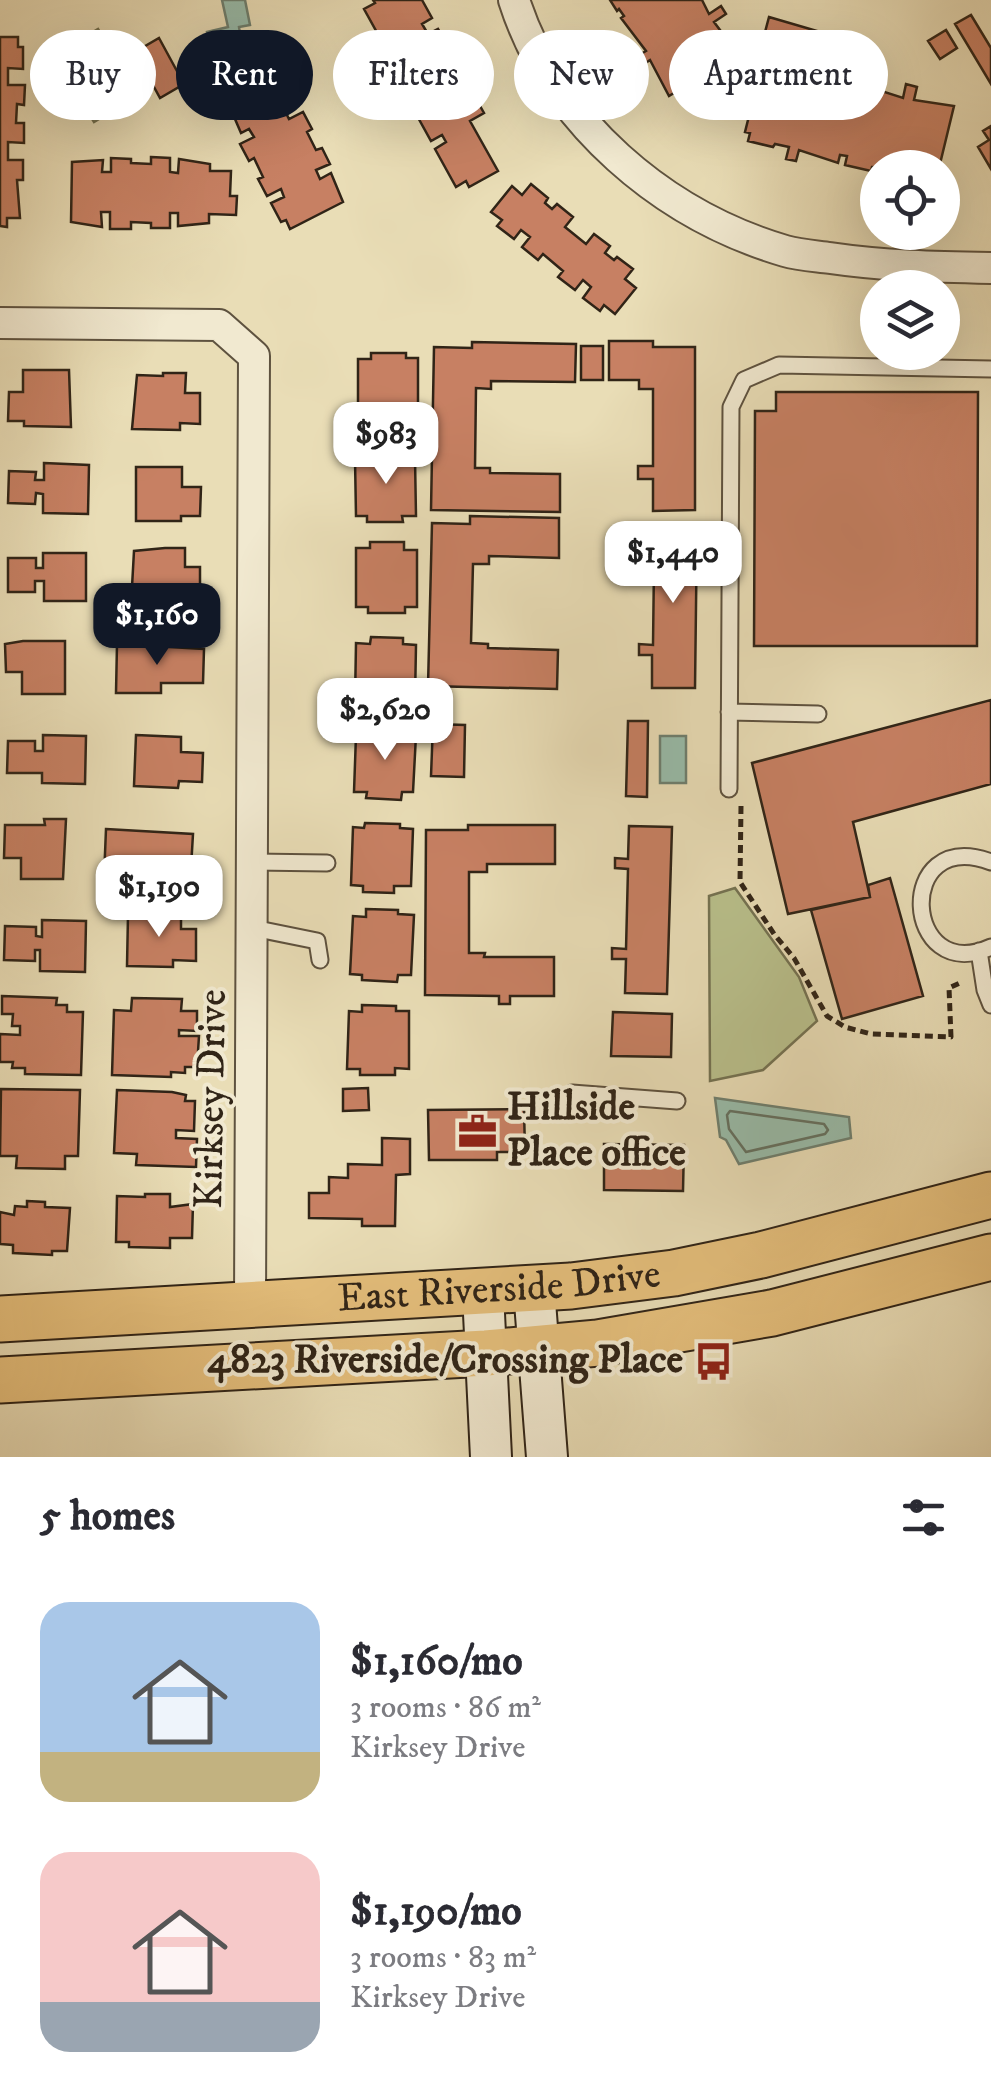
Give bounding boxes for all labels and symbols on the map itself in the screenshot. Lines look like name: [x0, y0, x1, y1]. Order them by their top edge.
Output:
pin: $983: [327, 402, 445, 487]
pin: $1,440: [592, 521, 754, 606]
pin: $1,160: [76, 583, 238, 668]
pin: $2,620: [304, 678, 466, 763]
pin: $1,190: [78, 855, 240, 940]
street label: Kirksey Drive: [185, 989, 239, 1209]
place label: Hillside Place office: [507, 1083, 686, 1179]
office icon: Hillside Place office: [456, 1110, 498, 1152]
street label: East Riverside Drive: [336, 1250, 663, 1324]
place label: 4823 Riverside/Crossing Place: [207, 1336, 683, 1386]
bus stop icon: 4823 Riverside/Crossing Place: [692, 1340, 734, 1382]

